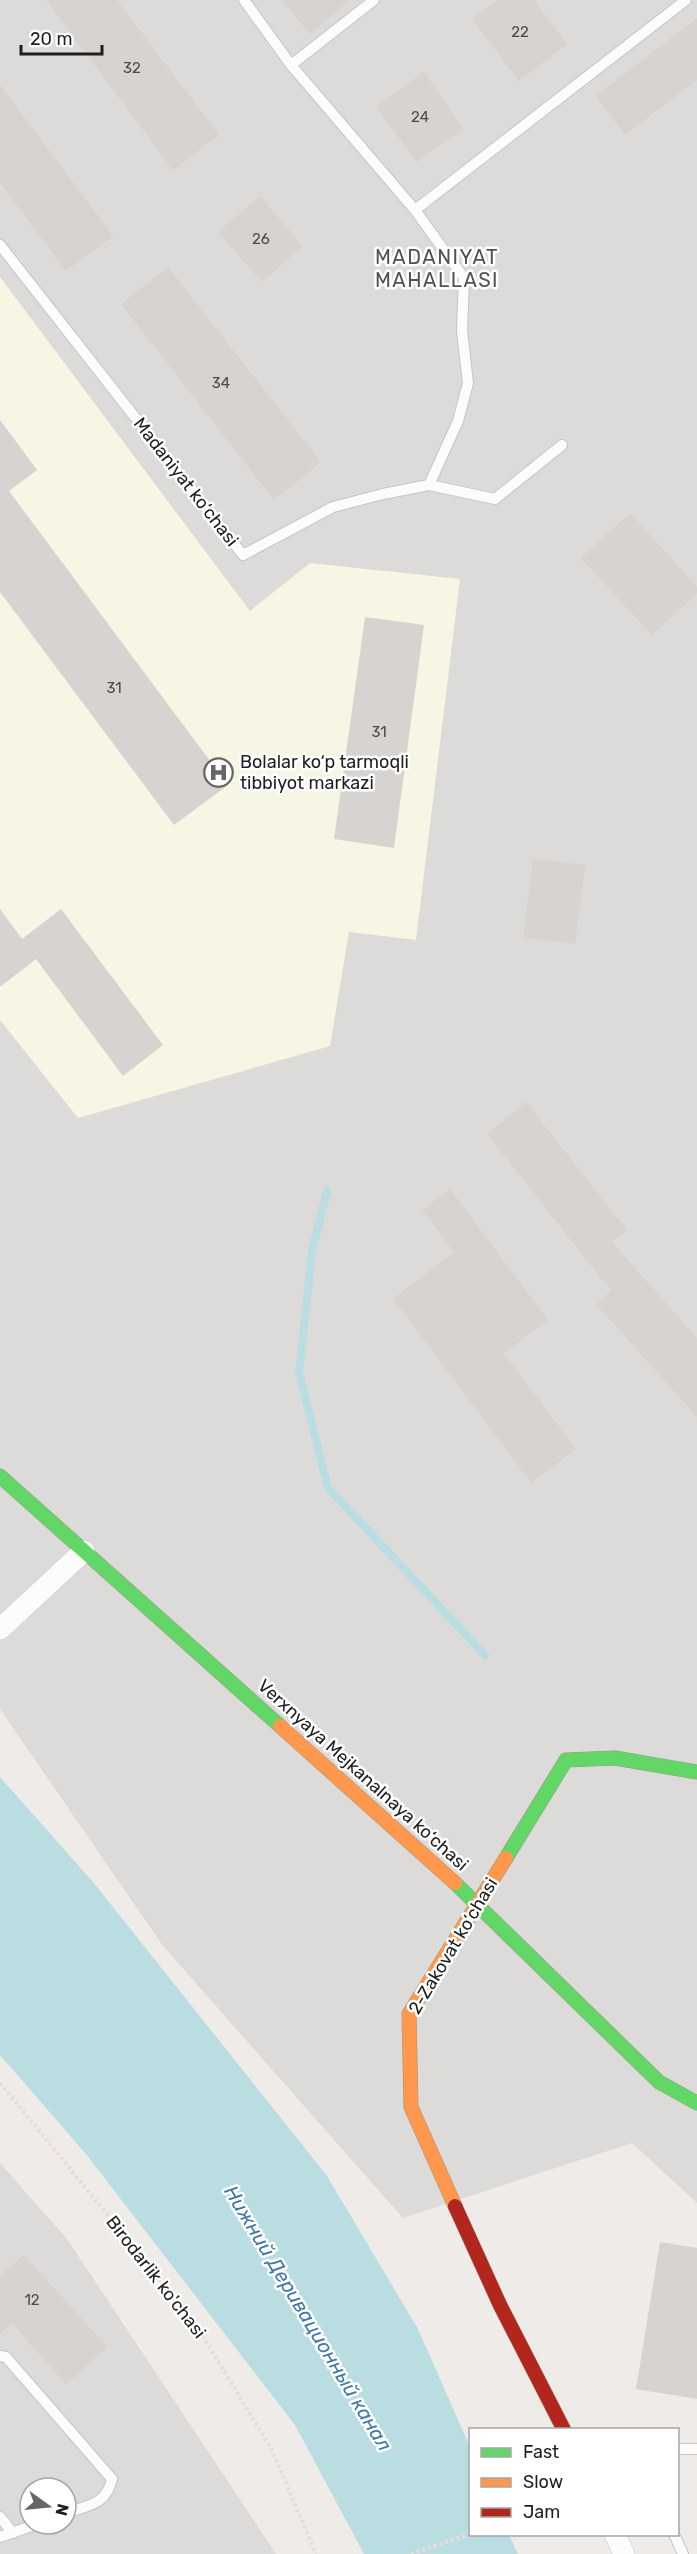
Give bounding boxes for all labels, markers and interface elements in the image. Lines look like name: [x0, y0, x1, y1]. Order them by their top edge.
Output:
scale bar: [21, 18, 102, 56]
house number: 22: [511, 23, 529, 41]
text: 20 m: [30, 28, 72, 50]
house number: 32: [123, 59, 141, 77]
house number: 24: [411, 108, 429, 126]
house number: 26: [252, 230, 270, 248]
district label: MADANIYAT MAHALLASI: [375, 245, 499, 292]
house number: 34: [212, 374, 230, 392]
street label: Madaniyat ko‘chasi: [129, 413, 243, 551]
house number: 31: [106, 679, 122, 697]
house number: 31: [371, 723, 387, 741]
place label: Bolalar ko‘p tarmoqli tibbiyot markazi: [240, 751, 409, 794]
hospital icon: Bolalar ko‘p tarmoqli tibbiyot markazi: [203, 756, 235, 788]
street label: Verxnyaya Mejkanalnaya ko‘chasi: [253, 1675, 473, 1875]
street label: 2-Zakovat ko‘chasi: [404, 1874, 502, 2018]
water label: Нижний Деривационный канал: [219, 2181, 397, 2455]
street label: Birodarlik ko'chasi: [101, 2211, 211, 2343]
house number: 12: [24, 2291, 40, 2309]
legend: [469, 2428, 679, 2536]
text: Fast: [523, 2441, 559, 2463]
text: Slow: [523, 2471, 563, 2493]
north arrow: [18, 2476, 78, 2536]
text: Jam: [523, 2501, 560, 2523]
text: N: [51, 2502, 73, 2518]

